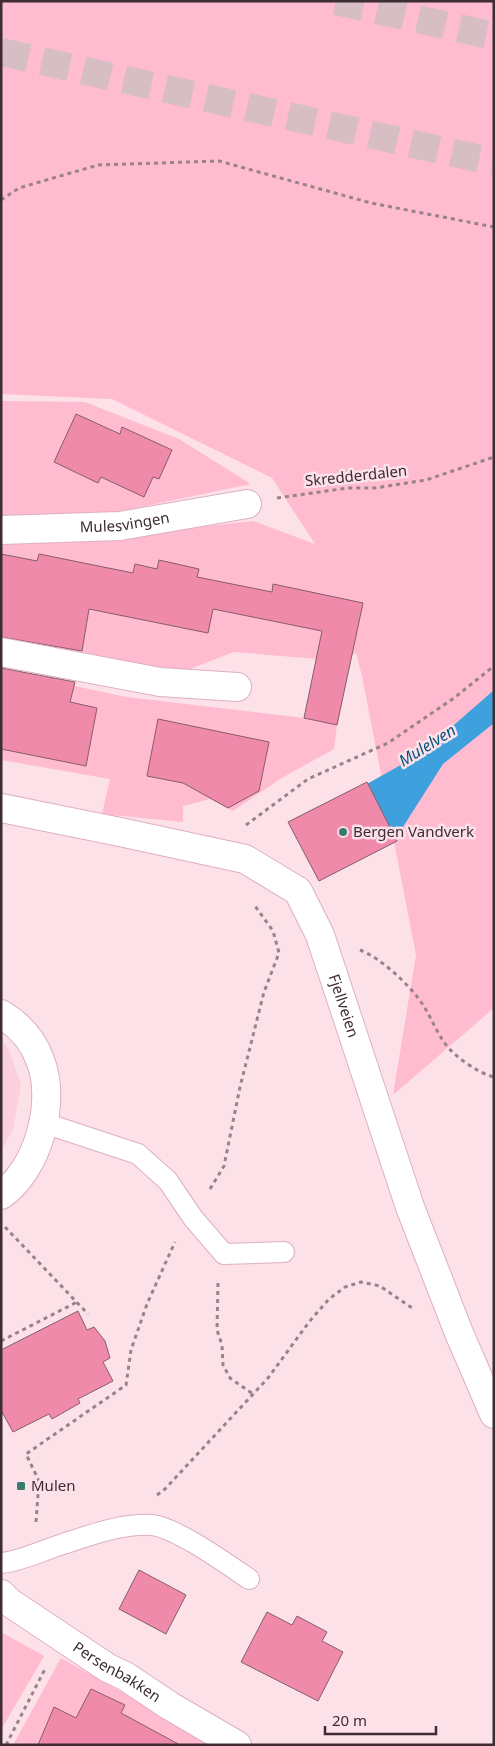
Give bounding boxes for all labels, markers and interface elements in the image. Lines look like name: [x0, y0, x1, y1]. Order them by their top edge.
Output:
street label: Skredderdalen: [304, 460, 408, 490]
street label: Mulesvingen: [79, 507, 171, 536]
water label: Mulelven: [394, 719, 460, 771]
place label: Bergen Vandverk: [353, 821, 474, 841]
marker: Bergen Vandverk: [337, 826, 349, 838]
street label: Fjellveien: [325, 971, 364, 1040]
place label: Mulen: [31, 1475, 75, 1495]
marker: Mulen: [15, 1480, 27, 1492]
street label: Persenbakken: [69, 1636, 165, 1706]
scale bar: [325, 1704, 436, 1736]
text: 20 m: [332, 1710, 367, 1730]

